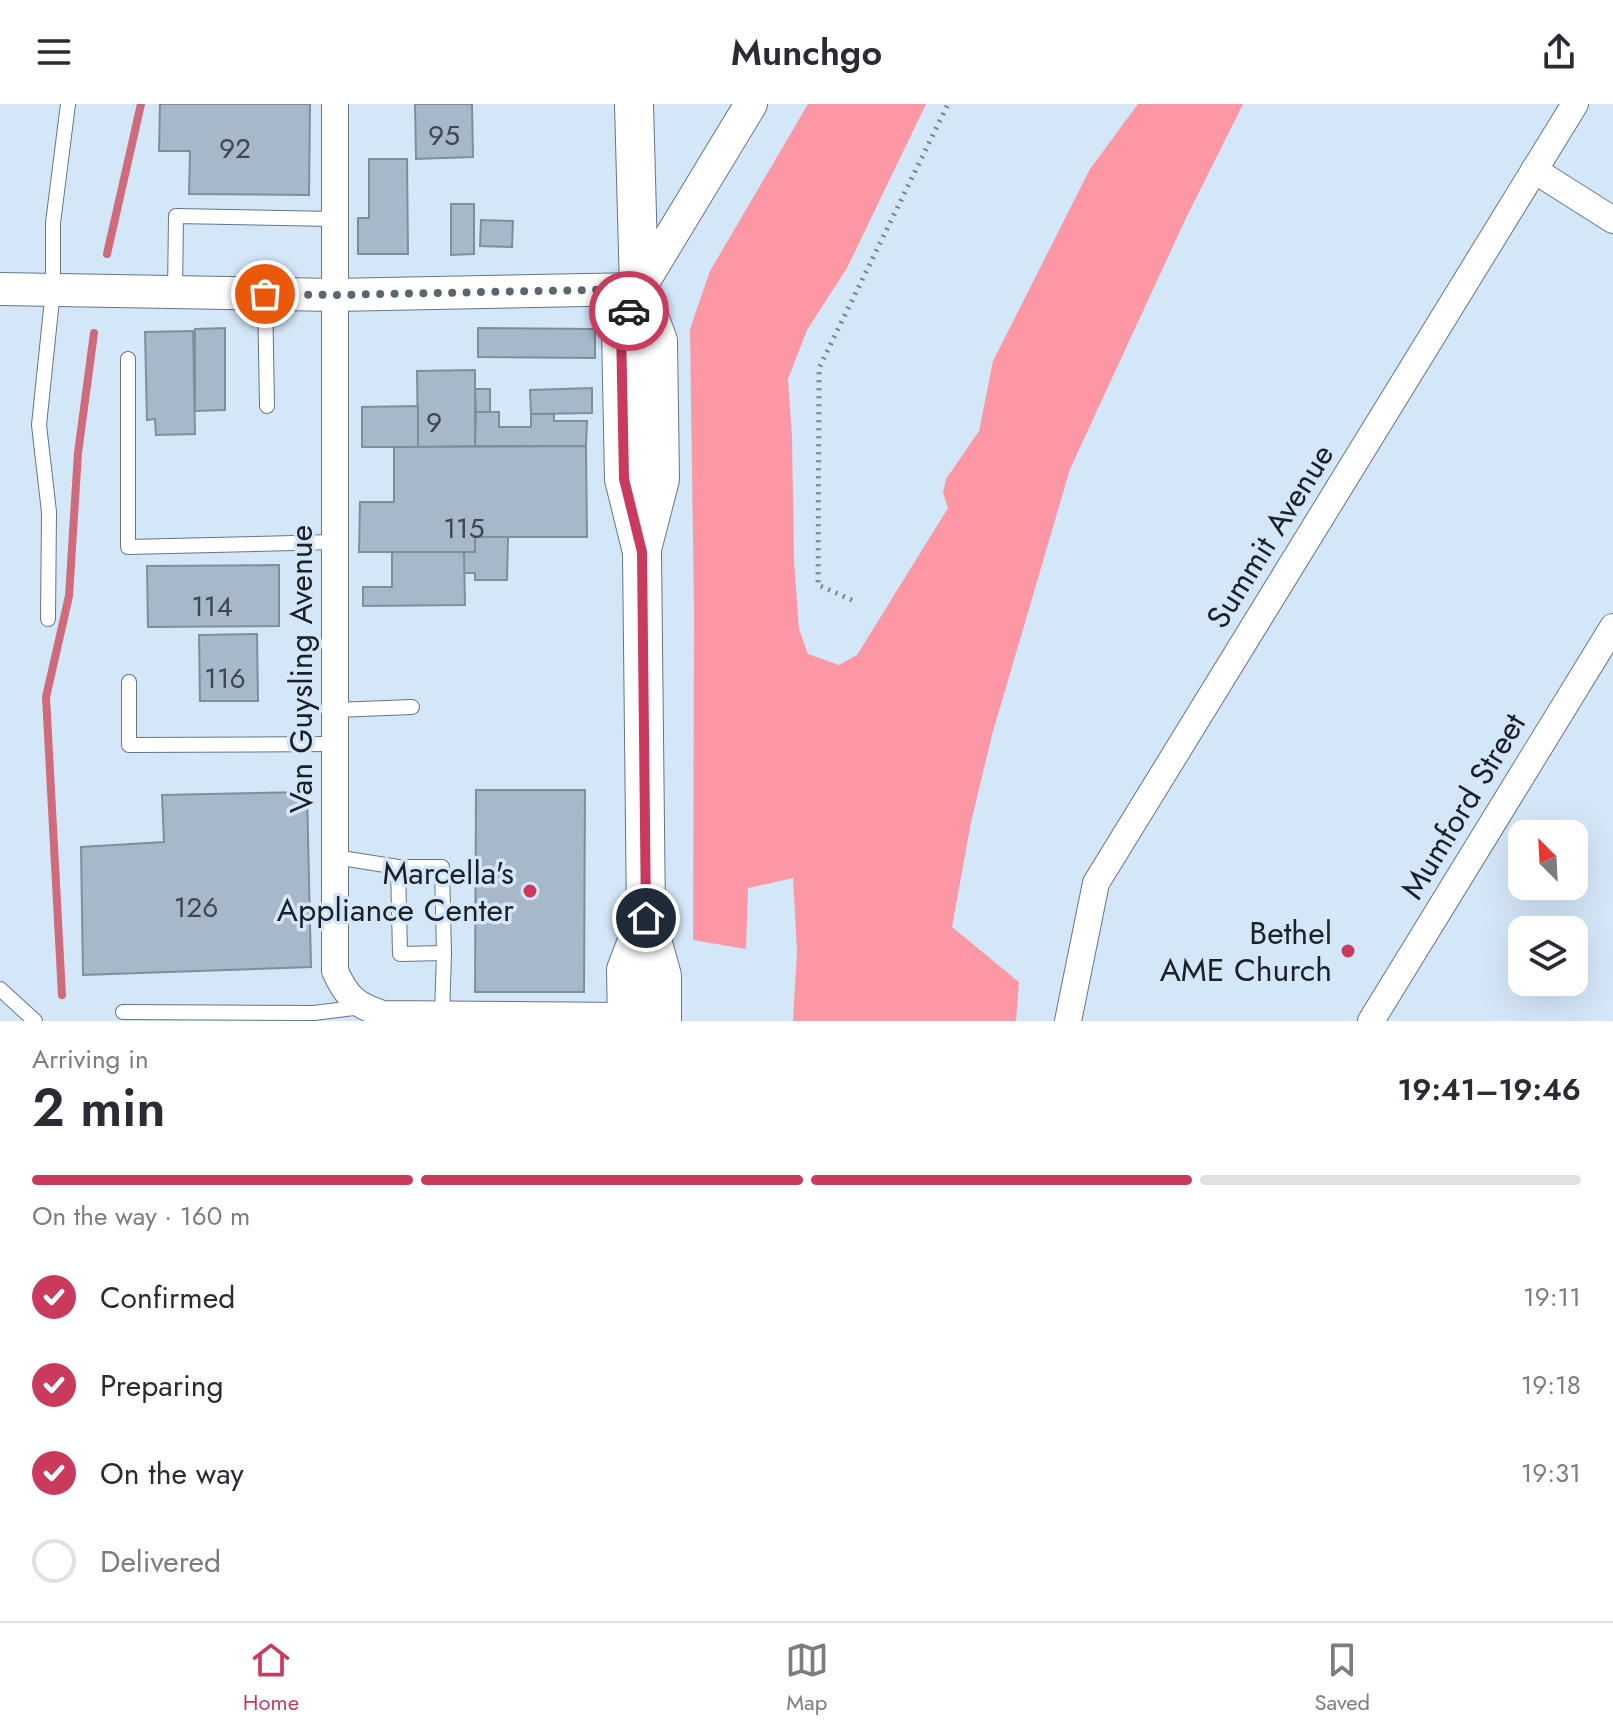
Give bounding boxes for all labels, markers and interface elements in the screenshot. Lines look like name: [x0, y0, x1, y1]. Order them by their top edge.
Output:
text: Munchgo: [731, 26, 882, 78]
icon: menu: [32, 30, 76, 74]
icon: share: [1537, 30, 1581, 74]
house number: 95: [428, 115, 460, 156]
house number: 92: [219, 128, 251, 169]
pin: [231, 260, 299, 328]
courier: [589, 271, 669, 351]
icon: bag: [243, 272, 287, 316]
icon: car: [607, 289, 651, 333]
house number: 9: [426, 402, 442, 443]
street label: Summit Avenue: [1195, 435, 1345, 637]
house number: 115: [444, 508, 485, 549]
street label: Van Guysling Avenue: [278, 525, 324, 813]
house number: 114: [191, 586, 233, 627]
house number: 116: [204, 658, 246, 699]
street label: Mumford Street: [1389, 704, 1537, 908]
north arrow: [1508, 820, 1588, 900]
map controls: [1508, 820, 1588, 996]
place label: Marcella's Appliance Center: [277, 850, 514, 933]
marker: Marcella's Appliance Center: [521, 882, 539, 900]
pin: [612, 884, 680, 952]
house number: 126: [174, 887, 218, 928]
icon: home: [624, 896, 668, 940]
place label: Bethel AME Church: [1160, 910, 1332, 993]
button: layers: [1508, 916, 1588, 996]
marker: Bethel AME Church: [1339, 942, 1357, 960]
text: Arriving in: [32, 1040, 149, 1078]
text: 19:41–19:46: [1397, 1068, 1581, 1111]
text: 2 min: [32, 1070, 165, 1146]
text: On the way · 160 m: [32, 1197, 250, 1235]
icon: check: [32, 1275, 76, 1319]
text: Confirmed: [100, 1276, 235, 1319]
text: 19:11: [1523, 1278, 1581, 1316]
icon: check: [32, 1363, 76, 1407]
text: Preparing: [100, 1364, 224, 1407]
text: 19:18: [1521, 1366, 1581, 1404]
icon: check: [32, 1451, 76, 1495]
text: On the way: [100, 1452, 244, 1495]
text: 19:31: [1521, 1454, 1581, 1492]
text: Delivered: [100, 1540, 221, 1583]
tab: Home: [243, 1638, 299, 1718]
tab: Map: [785, 1638, 829, 1718]
tab: Saved: [1314, 1638, 1370, 1718]

